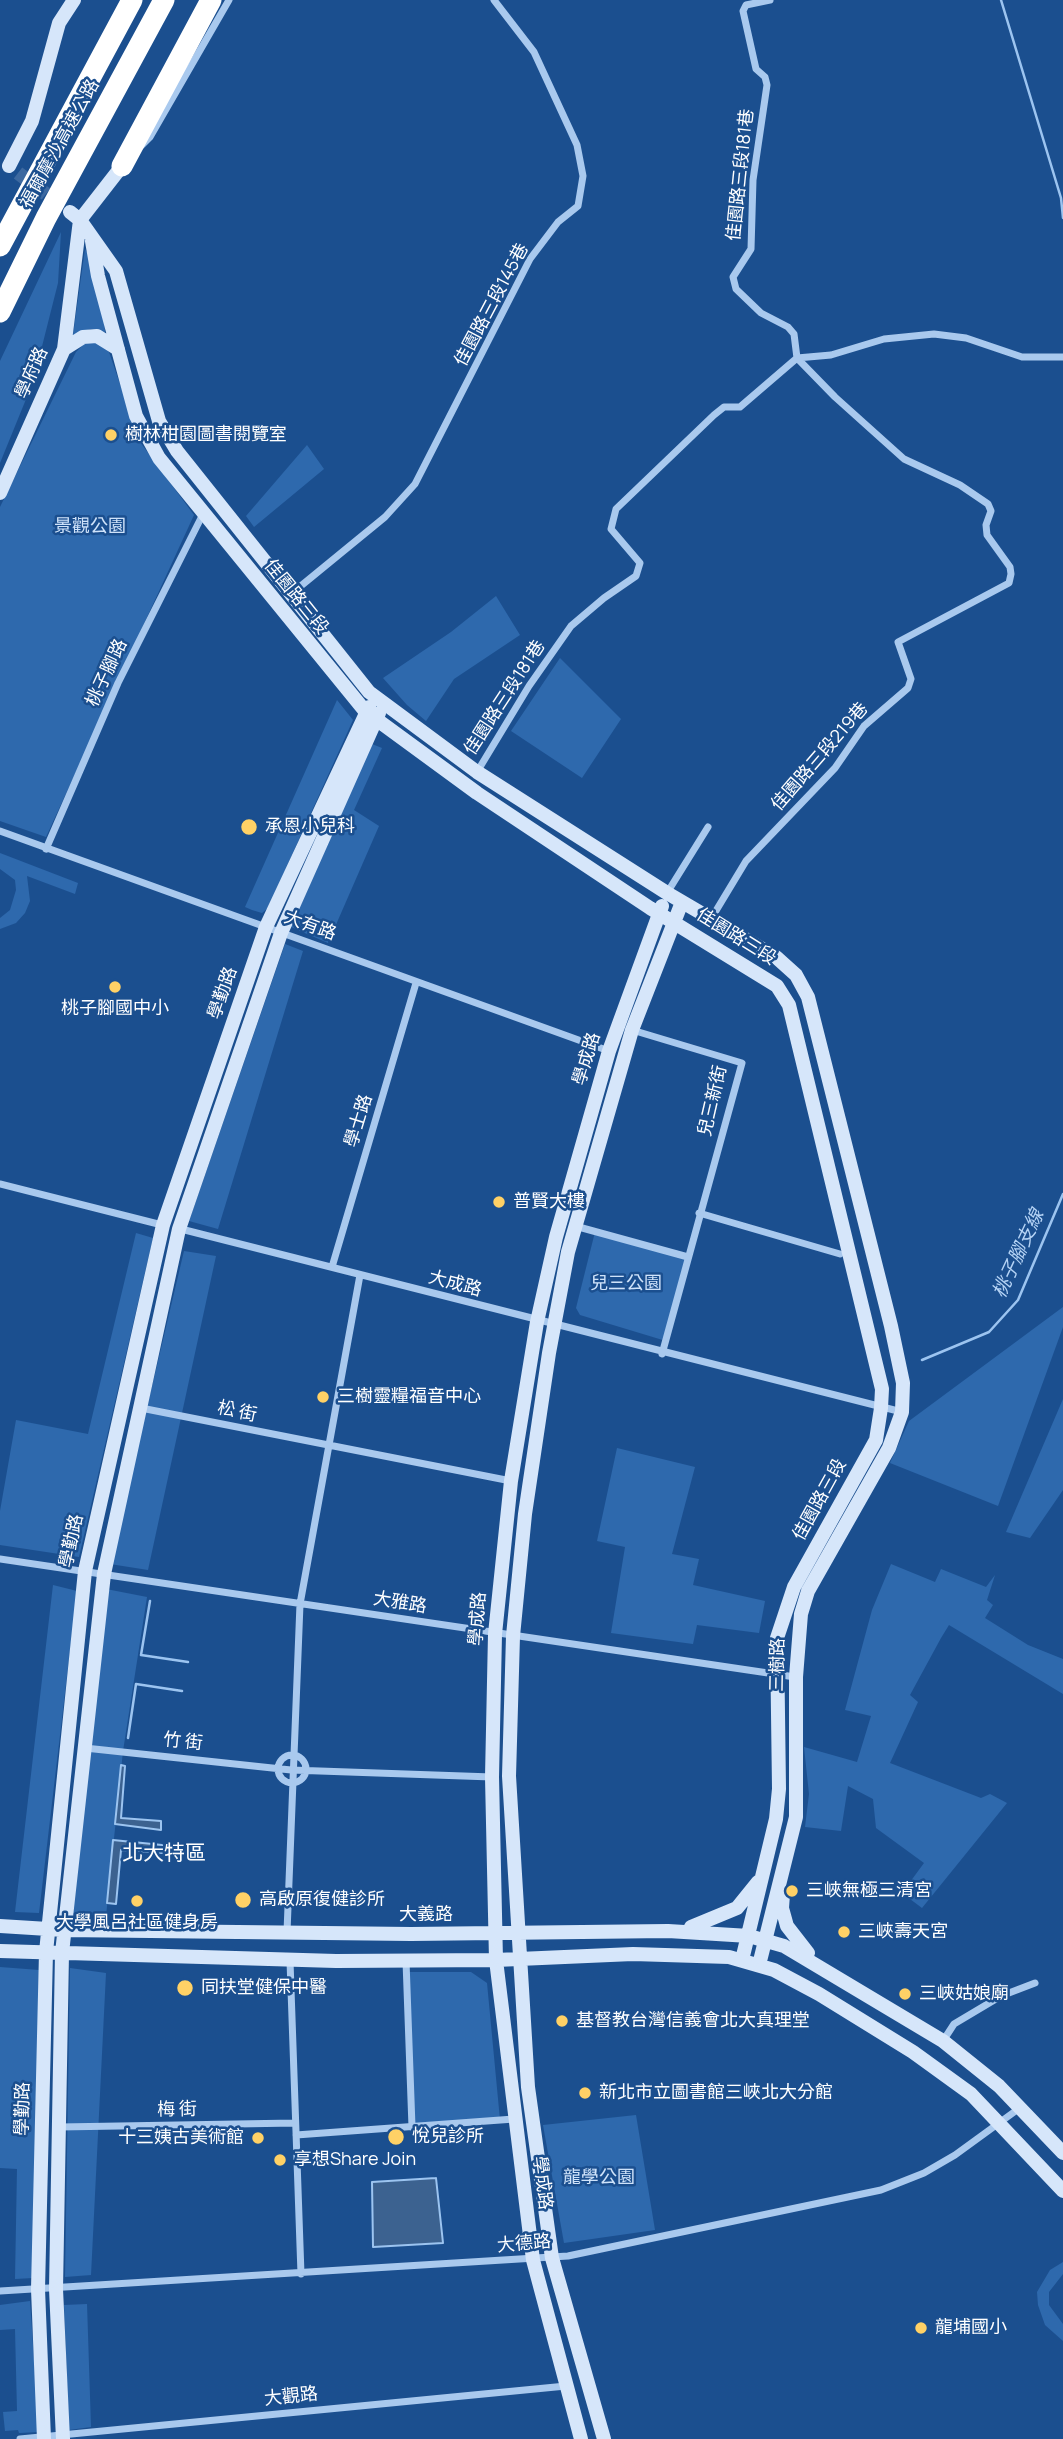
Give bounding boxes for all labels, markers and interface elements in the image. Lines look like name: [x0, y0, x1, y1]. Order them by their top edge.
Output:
street label: 福爾摩沙高速公路: [16, 76, 104, 212]
street label: 佳園路三段181巷: [723, 108, 759, 242]
street label: 佳園路三段145巷: [451, 240, 533, 370]
street label: 學府路: [11, 344, 53, 402]
place label: 樹林柑園圖書閱覽室: [125, 424, 287, 446]
marker: 樹林柑園圖書閱覽室: [103, 427, 119, 443]
park label: 景觀公園: [54, 516, 126, 538]
street label: 佳園路三段: [259, 555, 333, 639]
street label: 桃子腳路: [82, 636, 132, 710]
street label: 佳園路三段181巷: [460, 637, 550, 759]
street label: 佳園路三段219巷: [767, 698, 873, 816]
place label: 承恩小兒科: [265, 816, 355, 838]
marker: 承恩小兒科: [239, 817, 259, 837]
street label: 佳園路三段: [692, 904, 780, 970]
street label: 大有路: [281, 907, 339, 945]
street label: 學勤路: [204, 964, 242, 1022]
marker: 桃子腳國中小: [107, 979, 123, 995]
place label: 桃子腳國中小: [61, 998, 169, 1020]
street label: 學成路: [569, 1030, 605, 1088]
street label: 兒三新街: [694, 1063, 732, 1139]
street label: 學士路: [341, 1092, 377, 1150]
place label: 普賢大樓: [513, 1191, 585, 1213]
marker: 普賢大樓: [491, 1194, 507, 1210]
water label: 桃子腳支線: [989, 1206, 1049, 1302]
street label: 大成路: [426, 1267, 484, 1301]
park label: 兒三公園: [590, 1273, 662, 1295]
place label: 三樹靈糧福音中心: [337, 1386, 481, 1408]
marker: 三樹靈糧福音中心: [315, 1389, 331, 1405]
street label: 松 街: [215, 1397, 259, 1427]
street label: 佳園路三段: [789, 1455, 851, 1545]
street label: 學勤路: [56, 1512, 88, 1570]
street label: 大雅路: [372, 1588, 428, 1618]
street label: 學成路: [465, 1591, 491, 1647]
street label: 三樹路: [767, 1638, 789, 1692]
street label: 竹 街: [162, 1729, 204, 1755]
district label: 北大特區: [122, 1841, 206, 1867]
place label: 三峽無極三清宮: [806, 1880, 932, 1902]
marker: 三峽無極三清宮: [784, 1883, 800, 1899]
place label: 高啟原復健診所: [259, 1889, 385, 1911]
marker: 高啟原復健診所: [233, 1890, 253, 1910]
marker: 大學風呂社區健身房: [129, 1893, 145, 1909]
street label: 大義路: [399, 1904, 453, 1926]
place label: 大學風呂社區健身房: [56, 1912, 218, 1934]
place label: 三峽壽天宮: [858, 1921, 948, 1943]
marker: 三峽壽天宮: [836, 1924, 852, 1940]
place label: 同扶堂健保中醫: [201, 1977, 327, 1999]
marker: 同扶堂健保中醫: [175, 1978, 195, 1998]
place label: 三峽姑娘廟: [919, 1983, 1009, 2005]
marker: 三峽姑娘廟: [897, 1986, 913, 2002]
place label: 基督教台灣信義會北大真理堂: [576, 2010, 810, 2032]
marker: 基督教台灣信義會北大真理堂: [554, 2013, 570, 2029]
street label: 學勤路: [12, 2082, 34, 2136]
place label: 新北市立圖書館三峽北大分館: [599, 2082, 833, 2104]
marker: 新北市立圖書館三峽北大分館: [577, 2085, 593, 2101]
street label: 梅 街: [157, 2099, 197, 2121]
place label: 悅兒診所: [412, 2126, 484, 2148]
place label: 十三姨古美術館: [118, 2127, 244, 2149]
marker: 悅兒診所: [386, 2127, 406, 2147]
marker: 十三姨古美術館: [250, 2130, 266, 2146]
place label: 享想Share Join: [294, 2149, 416, 2171]
marker: 享想Share Join: [272, 2152, 288, 2168]
street label: 學成路: [528, 2155, 556, 2211]
park label: 龍學公園: [563, 2167, 635, 2189]
street label: 大德路: [496, 2231, 552, 2257]
place label: 龍埔國小: [935, 2317, 1007, 2339]
marker: 龍埔國小: [913, 2320, 929, 2336]
street label: 大觀路: [263, 2383, 319, 2411]

